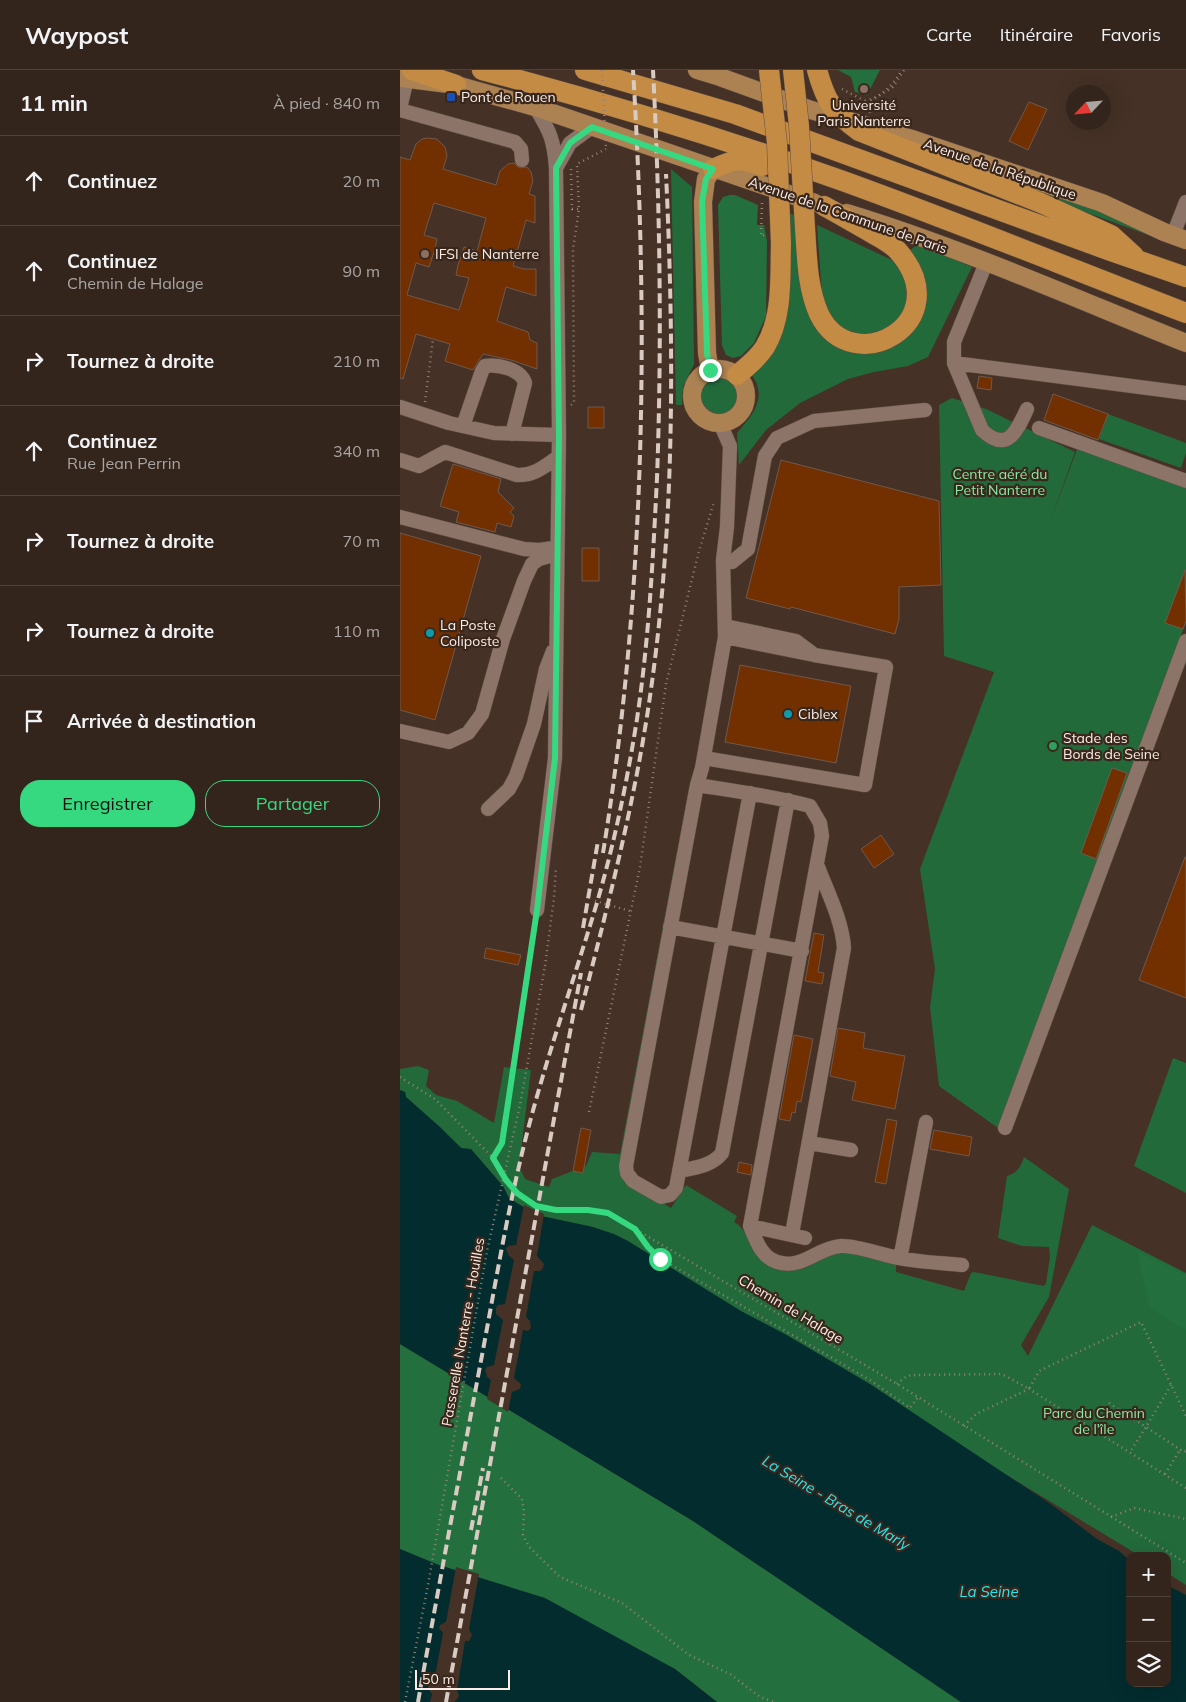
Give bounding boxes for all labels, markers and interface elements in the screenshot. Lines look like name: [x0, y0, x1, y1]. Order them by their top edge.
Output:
text: Waypost: [25, 20, 128, 50]
text: Carte: [926, 23, 972, 46]
text: Itinéraire: [1000, 23, 1073, 46]
text: Favoris: [1101, 23, 1161, 46]
marker: Université Paris Nanterre: [858, 83, 870, 95]
north arrow: [1066, 85, 1111, 130]
place label: Pont de Rouen: [461, 88, 556, 106]
text: 11 min: [20, 90, 88, 116]
marker: Pont de Rouen: [445, 91, 457, 103]
text: À pied · 840 m: [273, 93, 380, 113]
place label: Université Paris Nanterre: [817, 96, 911, 130]
street label: Avenue de la République: [921, 134, 1079, 204]
icon: ahead: [20, 167, 48, 195]
text: Continuez: [67, 169, 157, 193]
text: 20 m: [343, 171, 380, 191]
street label: Avenue de la Commune de Paris: [746, 172, 950, 258]
place label: IFSI de Nanterre: [435, 245, 539, 263]
marker: IFSI de Nanterre: [419, 248, 431, 260]
text: Continuez: [67, 249, 157, 273]
icon: ahead: [20, 257, 48, 285]
text: 90 m: [343, 261, 380, 281]
text: Chemin de Halage: [67, 273, 204, 293]
icon: right: [20, 347, 48, 375]
text: Tournez à droite: [67, 349, 214, 373]
text: 210 m: [333, 351, 380, 371]
route end: [699, 359, 722, 382]
text: Continuez: [67, 429, 157, 453]
icon: ahead: [20, 437, 48, 465]
text: 340 m: [333, 441, 380, 461]
text: Rue Jean Perrin: [67, 453, 181, 473]
park label: Centre aéré du Petit Nanterre: [953, 465, 1047, 499]
icon: right: [20, 527, 48, 555]
text: Tournez à droite: [67, 529, 214, 553]
text: 70 m: [343, 531, 380, 551]
place label: La Poste Coliposte: [440, 616, 499, 650]
icon: right: [20, 617, 48, 645]
text: Tournez à droite: [67, 619, 214, 643]
text: 110 m: [333, 621, 380, 641]
marker: La Poste Coliposte: [424, 627, 436, 639]
place label: Ciblex: [798, 705, 838, 723]
icon: arrive: [20, 707, 48, 735]
marker: Ciblex: [782, 708, 794, 720]
text: Arrivée à destination: [67, 709, 256, 733]
place label: Stade des Bords de Seine: [1063, 729, 1160, 763]
marker: Stade des Bords de Seine: [1047, 740, 1059, 752]
button: Enregistrer: [20, 780, 195, 827]
button: Partager: [205, 780, 380, 827]
street label: Passerelle Nanterre - Houilles: [438, 1236, 488, 1428]
route start: [649, 1248, 672, 1271]
street label: Chemin de Halage: [735, 1271, 847, 1347]
park label: Parc du Chemin de l'île: [1043, 1404, 1145, 1438]
water label: La Seine - Bras de Marly: [759, 1451, 915, 1555]
map controls: [1126, 1552, 1171, 1687]
button: +: [1126, 1552, 1171, 1597]
water label: La Seine: [959, 1582, 1019, 1601]
button: −: [1126, 1597, 1171, 1642]
button: layers: [1126, 1642, 1171, 1687]
scale bar: [415, 1667, 510, 1690]
text: 50 m: [422, 1670, 455, 1688]

